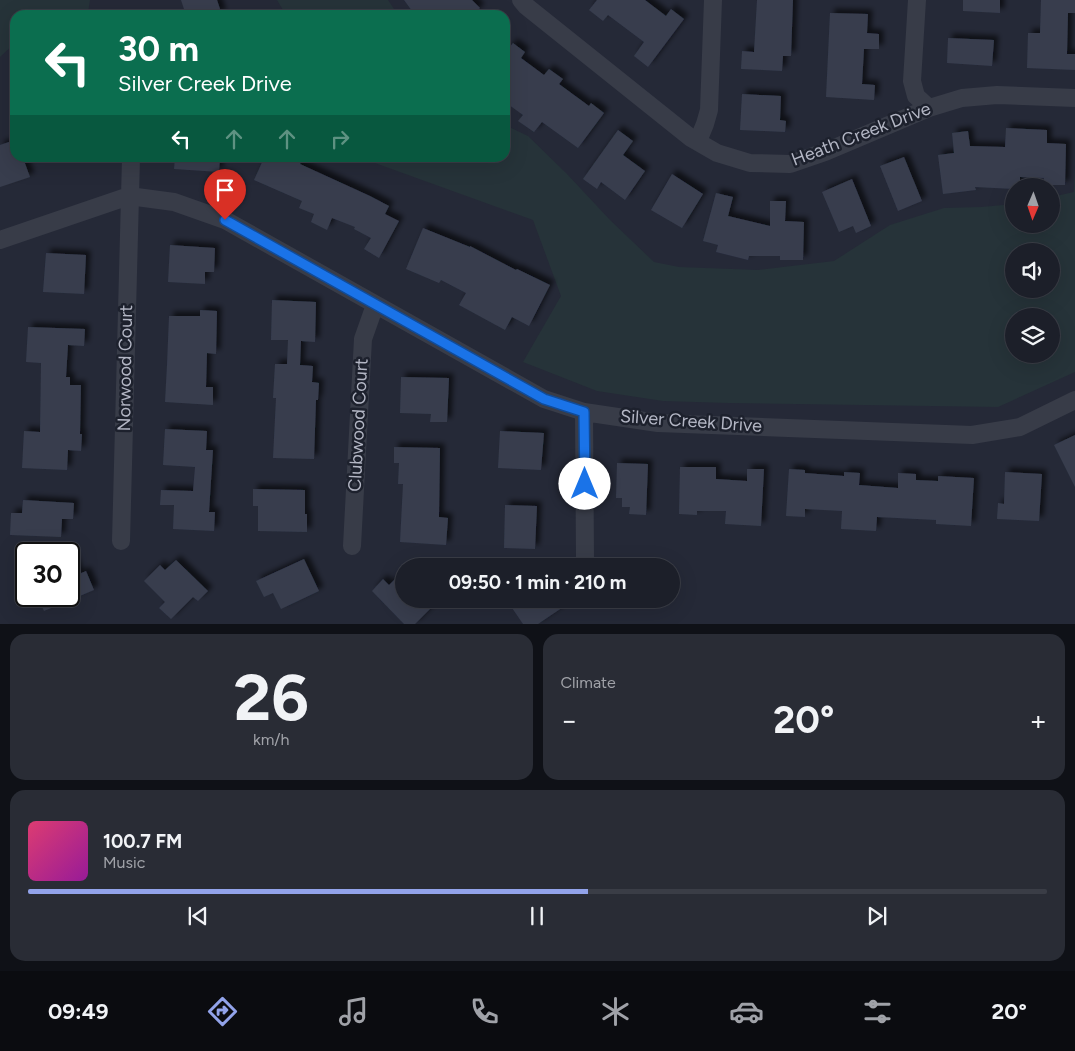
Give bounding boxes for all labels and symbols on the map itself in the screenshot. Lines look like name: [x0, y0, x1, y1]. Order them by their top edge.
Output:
street label: Heath Creek Drive: [788, 97, 934, 171]
pin: [204, 169, 246, 220]
north arrow: [1005, 178, 1060, 232]
street label: Norwood Court: [113, 304, 137, 431]
street label: Clubwood Court: [344, 358, 372, 492]
street label: Silver Creek Drive: [619, 405, 763, 437]
position arrow: [558, 457, 610, 509]
speed limit sign: 30: [15, 542, 80, 607]

